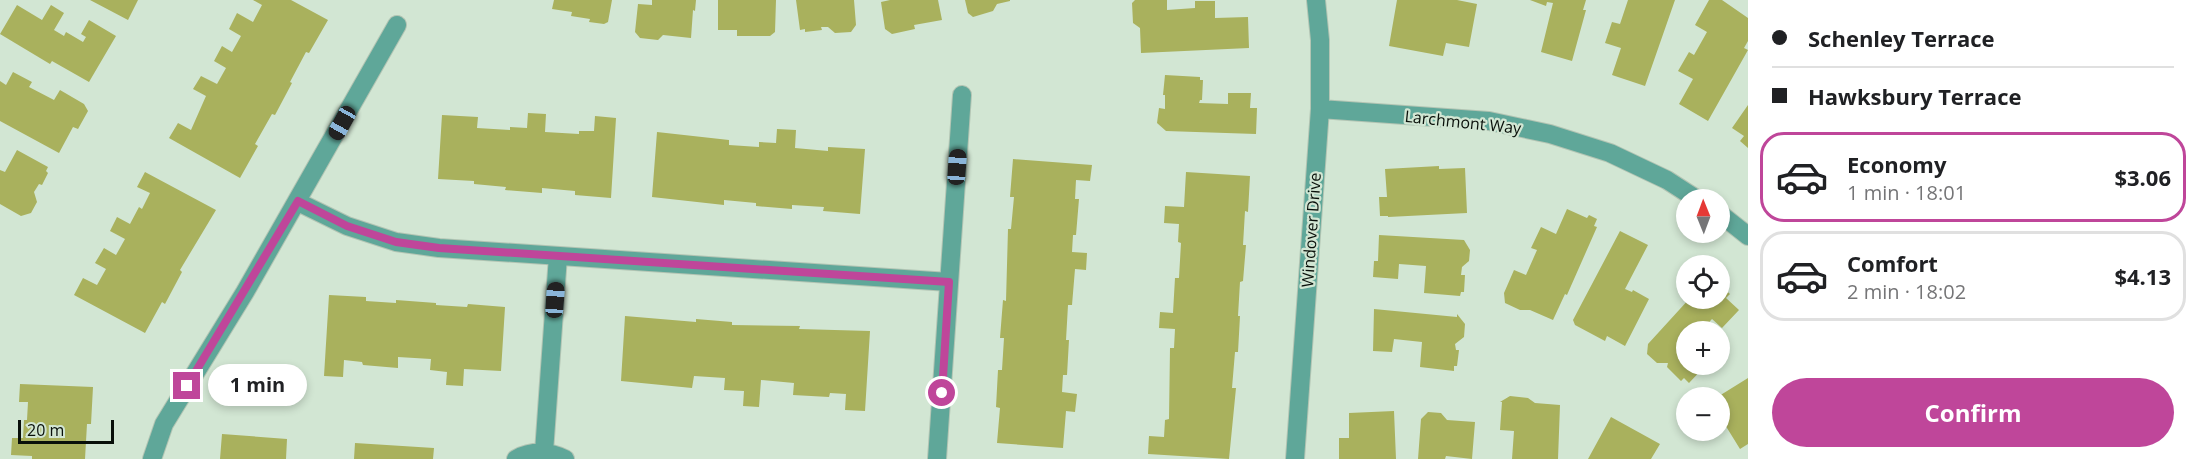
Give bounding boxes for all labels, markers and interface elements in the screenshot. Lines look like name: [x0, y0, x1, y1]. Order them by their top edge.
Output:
text: Schenley Terrace: [1808, 23, 1995, 53]
text: Hawksbury Terrace: [1808, 81, 2021, 111]
car: [325, 103, 359, 143]
street label: Larchmont Way: [1404, 105, 1523, 139]
car: [947, 148, 967, 186]
text: Economy: [1847, 149, 1946, 179]
icon: car: [1775, 150, 1829, 204]
text: $3.06: [2114, 162, 2171, 192]
street label: Windover Drive: [1296, 172, 1326, 288]
text: 1 min · 18:01: [1847, 179, 1966, 206]
north arrow: [1676, 189, 1730, 243]
map controls: [1676, 189, 1730, 441]
text: Comfort: [1847, 248, 1938, 278]
icon: car: [1775, 249, 1829, 303]
button: locate: [1676, 255, 1730, 309]
text: $4.13: [2114, 261, 2171, 291]
text: 2 min · 18:02: [1847, 278, 1966, 305]
car: [545, 281, 565, 319]
button: +: [1676, 321, 1730, 375]
callout: 1 min: [208, 365, 307, 407]
text: 1 min: [230, 371, 285, 398]
route end: [173, 372, 200, 399]
button: Confirm: [1772, 378, 2174, 447]
route start: [928, 379, 955, 406]
button: −: [1676, 387, 1730, 441]
scale bar: [18, 417, 114, 444]
text: 20 m: [27, 419, 64, 441]

